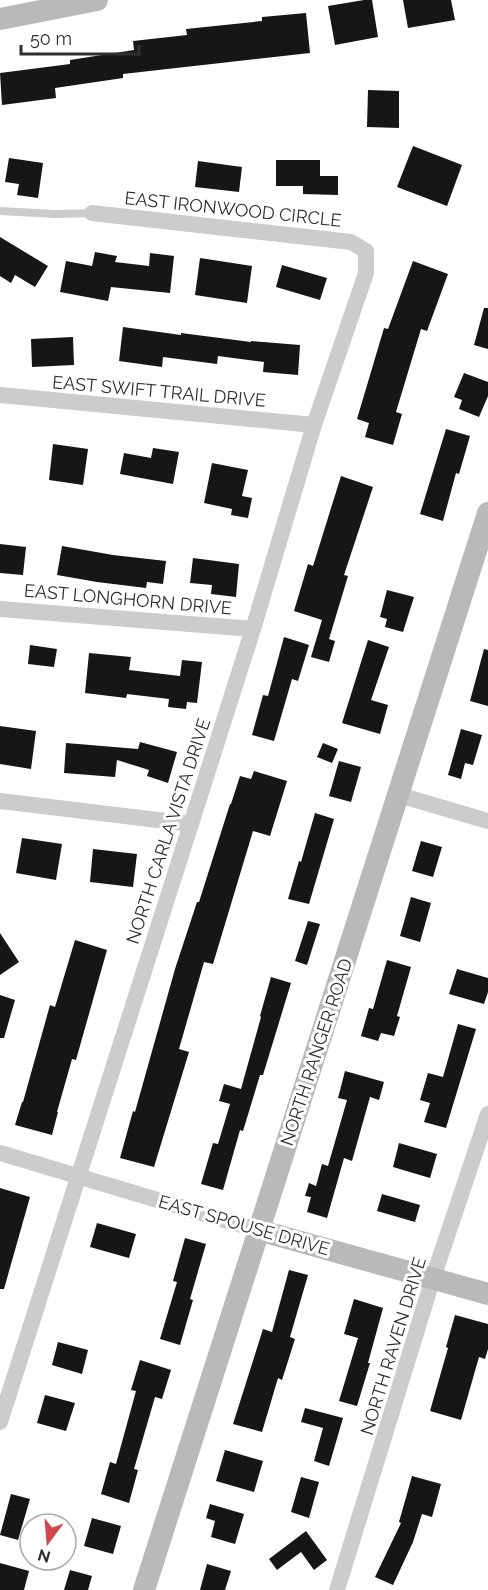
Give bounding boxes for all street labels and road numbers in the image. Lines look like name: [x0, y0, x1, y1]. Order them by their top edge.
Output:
street label: EAST IRONWOOD CIRCLE: [124, 187, 342, 231]
street label: EAST SWIFT TRAIL DRIVE: [51, 371, 267, 411]
street label: EAST LONGHORN DRIVE: [23, 579, 233, 619]
street label: NORTH CARLA VISTA DRIVE: [122, 716, 214, 946]
street label: NORTH RANGER ROAD: [276, 956, 356, 1148]
street label: EAST SPOUSE DRIVE: [156, 1191, 332, 1259]
street label: NORTH RAVEN DRIVE: [356, 1255, 430, 1437]

